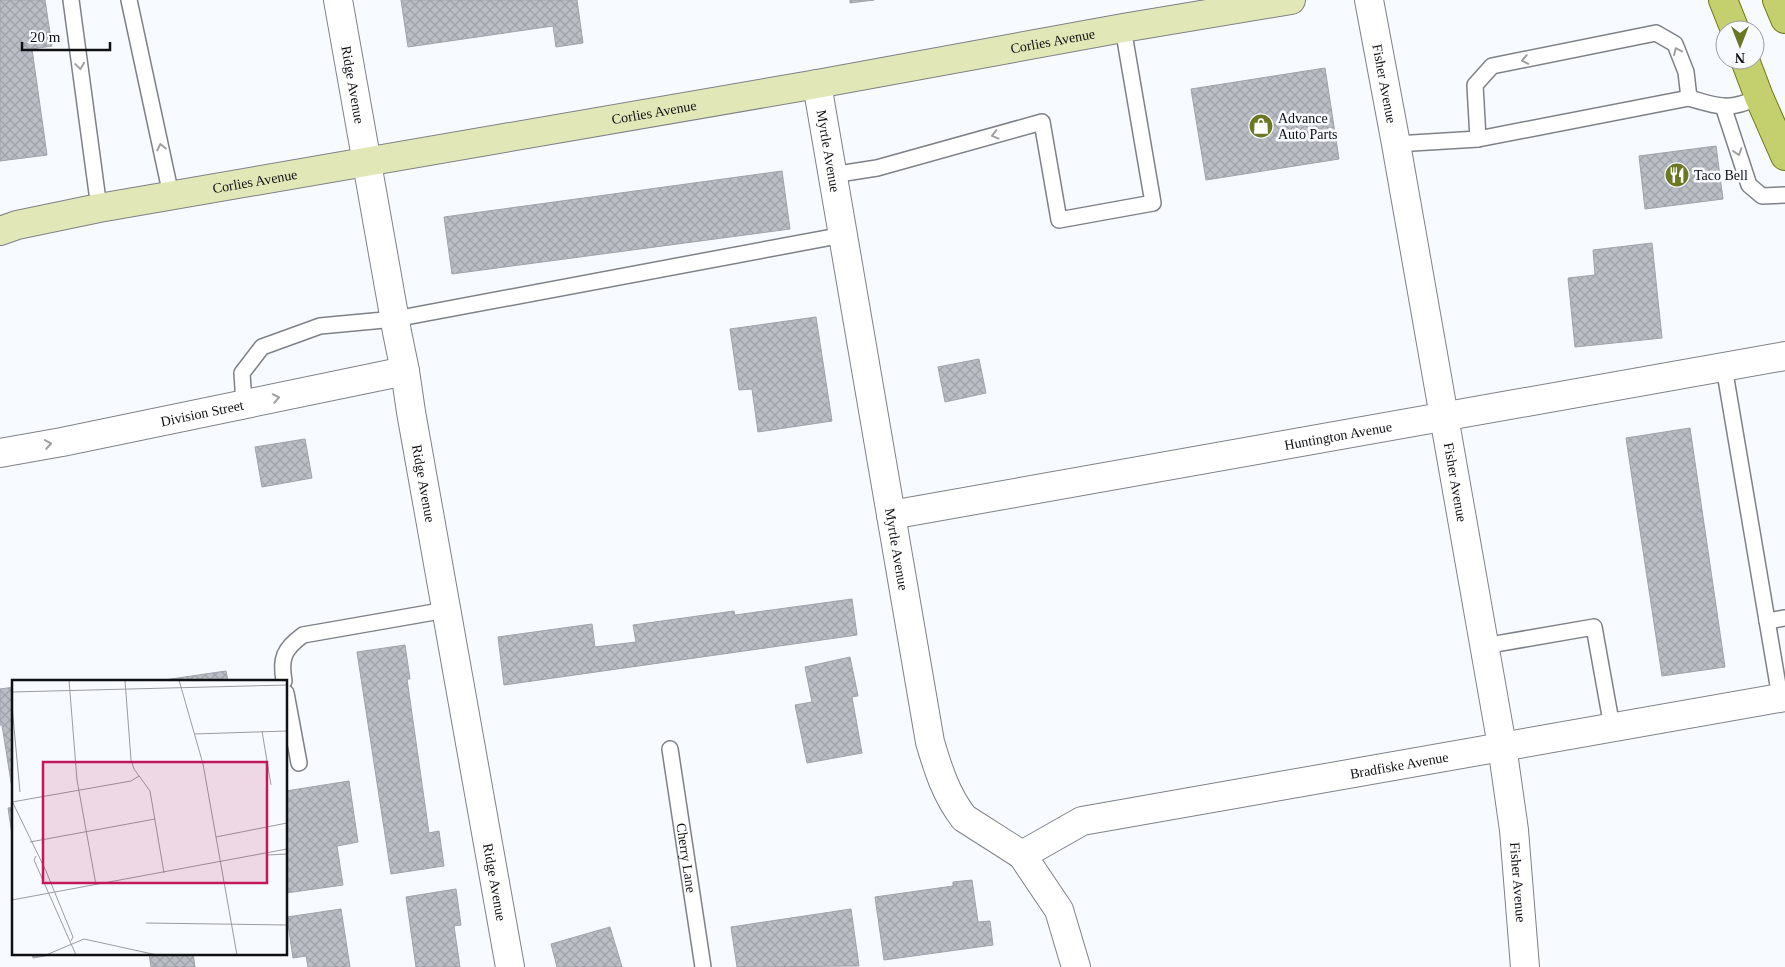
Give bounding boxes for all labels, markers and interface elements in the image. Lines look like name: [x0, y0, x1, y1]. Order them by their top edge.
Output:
scale bar: [22, 20, 110, 52]
north arrow: [1715, 20, 1765, 70]
street label: Corlies Avenue: [1009, 26, 1096, 56]
text: 20 m: [30, 29, 61, 45]
street label: Fisher Avenue: [1369, 43, 1399, 124]
street label: Ridge Avenue: [338, 45, 367, 125]
one-way arrow: [1673, 47, 1683, 56]
text: N: [1735, 50, 1745, 65]
one-way arrow: [1521, 54, 1530, 64]
one-way arrow: [74, 61, 84, 70]
street label: Corlies Avenue: [611, 98, 698, 127]
street label: Myrtle Avenue: [814, 109, 842, 193]
place label: Advance Auto Parts: [1278, 111, 1338, 142]
shop icon: Advance Auto Parts: [1248, 113, 1274, 139]
one-way arrow: [992, 130, 1000, 140]
one-way arrow: [156, 143, 167, 152]
one-way arrow: [1732, 148, 1742, 156]
restaurant icon: Taco Bell: [1664, 162, 1690, 188]
street label: Corlies Avenue: [211, 167, 299, 196]
place label: Taco Bell: [1694, 168, 1748, 183]
one-way arrow: [271, 393, 280, 403]
street label: Division Street: [159, 398, 245, 429]
street label: Huntington Avenue: [1283, 419, 1393, 453]
one-way arrow: [44, 440, 52, 450]
street label: Fisher Avenue: [1441, 442, 1469, 523]
street label: Ridge Avenue: [409, 443, 438, 524]
street label: Myrtle Avenue: [882, 507, 911, 592]
inset map: [12, 680, 288, 954]
street label: Bradfiske Avenue: [1349, 750, 1450, 782]
street label: Cherry Lane: [673, 822, 699, 894]
street label: Ridge Avenue: [480, 842, 509, 922]
street label: Fisher Avenue: [1507, 842, 1528, 923]

